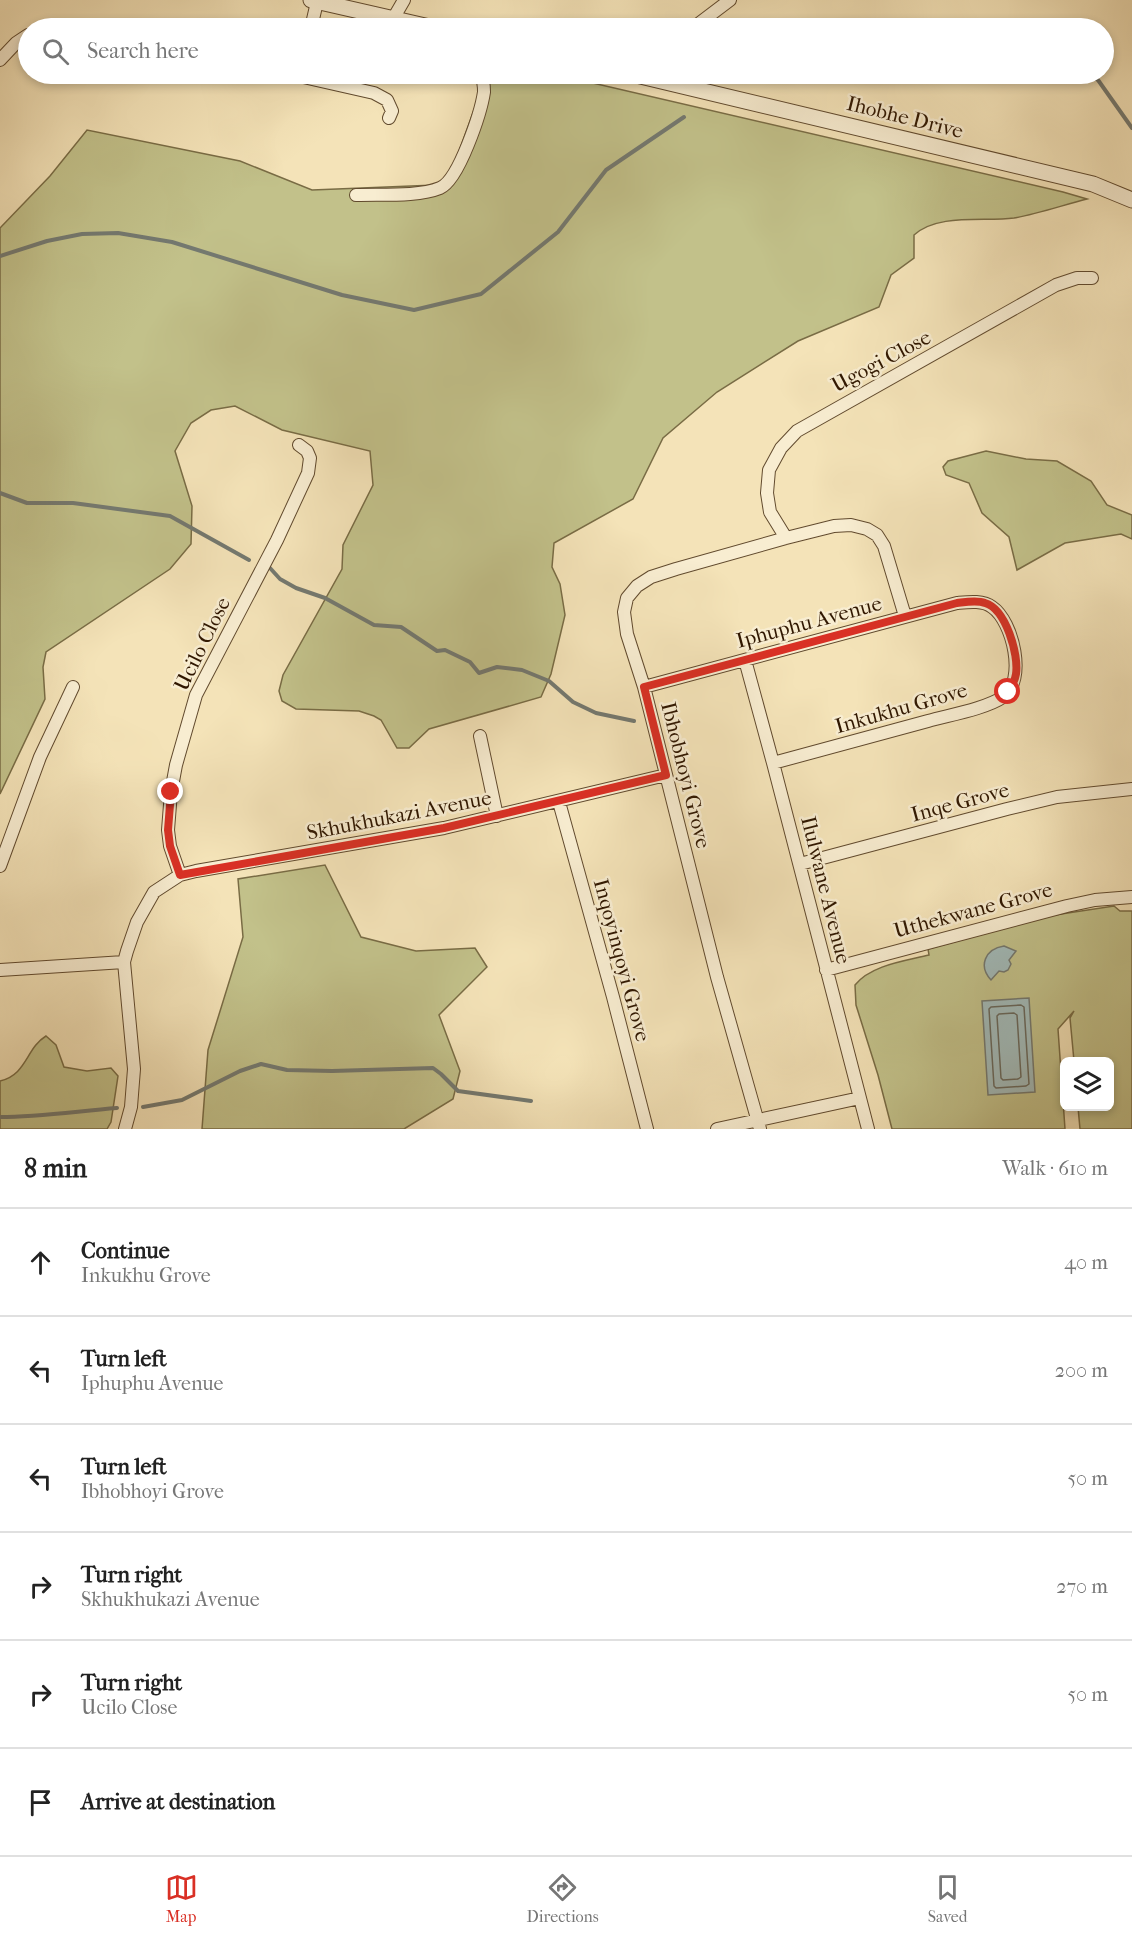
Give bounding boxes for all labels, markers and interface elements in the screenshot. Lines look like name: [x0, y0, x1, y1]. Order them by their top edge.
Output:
search box: [18, 18, 1114, 84]
icon: search: [39, 35, 72, 68]
text: Search here: [87, 38, 199, 64]
street label: Ihobhe Drive: [844, 91, 966, 143]
street label: Ugogi Close: [827, 325, 935, 397]
street label: Iphuphu Avenue: [734, 591, 884, 653]
street label: Ucilo Close: [169, 593, 235, 695]
street label: Inkukhu Grove: [832, 678, 970, 738]
route start: [994, 678, 1020, 704]
street label: Ibhobhoyi Grove: [656, 699, 716, 851]
street label: Inqe Grove: [908, 777, 1012, 827]
route end: [157, 778, 183, 804]
street label: Skhukhukazi Avenue: [305, 785, 493, 845]
street label: Ilulwane Avenue: [796, 814, 856, 966]
street label: Inqoyinqoyi Grove: [589, 876, 655, 1044]
street label: Uthekwane Grove: [891, 877, 1055, 943]
map controls: [1060, 1057, 1114, 1111]
button: layers: [1060, 1057, 1114, 1111]
text: 8 min: [24, 1153, 87, 1184]
text: Walk · 610 m: [1002, 1157, 1108, 1180]
text: Continue: [81, 1238, 170, 1264]
icon: ahead: [24, 1246, 57, 1279]
text: 40 m: [1064, 1251, 1108, 1274]
text: Inkukhu Grove: [81, 1264, 211, 1287]
text: Turn left: [81, 1346, 167, 1372]
icon: left: [24, 1354, 57, 1387]
text: 200 m: [1055, 1359, 1108, 1382]
text: Iphuphu Avenue: [81, 1372, 223, 1395]
text: Turn left: [81, 1454, 167, 1480]
icon: left: [24, 1462, 57, 1495]
text: 50 m: [1067, 1467, 1108, 1490]
text: Ibhobhoyi Grove: [81, 1480, 224, 1503]
text: Turn right: [81, 1562, 182, 1588]
icon: right: [24, 1570, 57, 1603]
text: 270 m: [1056, 1575, 1108, 1598]
text: Skhukhukazi Avenue: [81, 1588, 260, 1611]
text: Turn right: [81, 1670, 182, 1696]
icon: right: [24, 1678, 57, 1711]
text: 50 m: [1067, 1683, 1108, 1706]
text: Ucilo Close: [81, 1696, 177, 1719]
icon: arrive: [24, 1786, 57, 1819]
text: Arrive at destination: [81, 1789, 275, 1815]
tab: Map: [165, 1871, 198, 1926]
tab: Directions: [527, 1871, 599, 1926]
tab: Saved: [928, 1871, 967, 1926]

